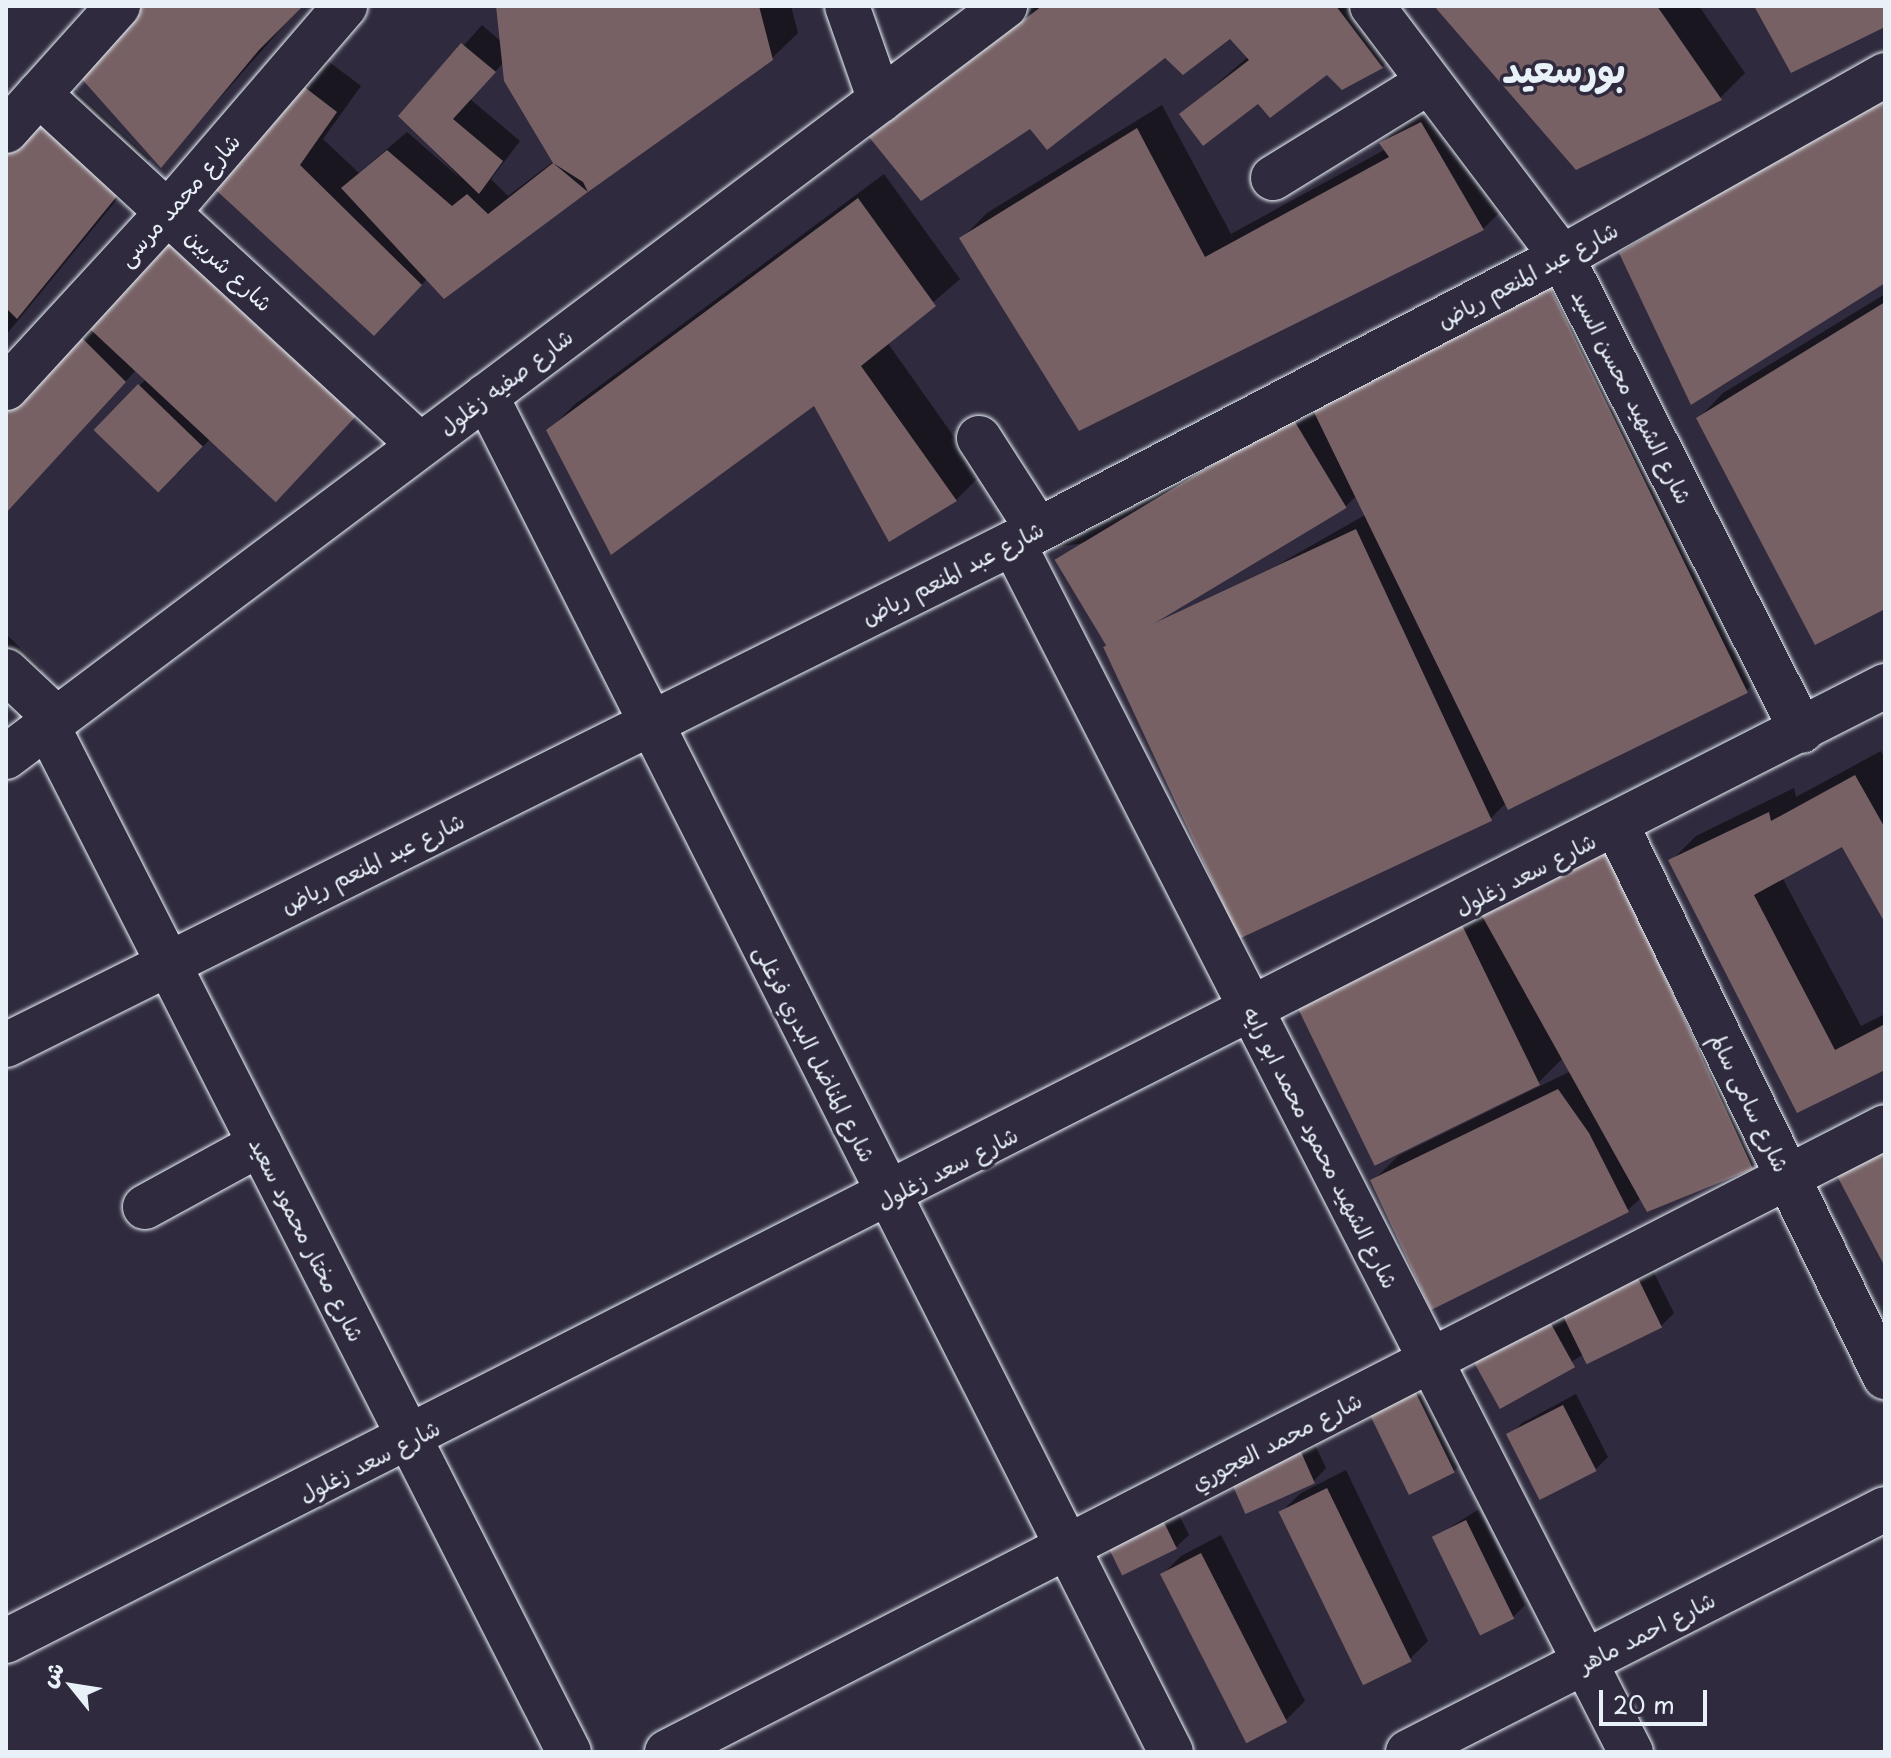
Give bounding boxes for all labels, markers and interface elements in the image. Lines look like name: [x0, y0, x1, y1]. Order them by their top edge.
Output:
district label: بورسعيد: [1502, 45, 1626, 91]
street label: شارع محمد مرسى: [112, 127, 244, 271]
street label: شارع عبد المنعم رياض: [1432, 215, 1622, 333]
street label: شارع شربين: [181, 222, 279, 316]
street label: شارع الشهيد محسن السيد: [1567, 284, 1699, 508]
street label: شارع صفيه زغلول: [433, 322, 577, 440]
street label: شارع عبد المنعم رياض: [857, 515, 1047, 629]
street label: شارع عبد المنعم رياض: [276, 806, 468, 918]
street label: شارع سعد زغلول: [1450, 826, 1600, 920]
street label: شارع المناضل البدري فرغلى: [750, 940, 882, 1166]
street label: شارع الشهيد محمود محمد ابو رايه: [1239, 1002, 1405, 1292]
street label: شارع سامى سالم: [1706, 1028, 1796, 1176]
street label: شارع سعد زغلول: [872, 1120, 1022, 1214]
street label: شارع مختار محمود سعيد: [245, 1133, 371, 1345]
street label: شارع محمد العجوري: [1186, 1386, 1366, 1494]
street label: شارع سعد زغلول: [294, 1413, 444, 1507]
street label: شارع احمد ماهر: [1573, 1585, 1719, 1677]
north arrow: [32, 1646, 112, 1726]
text: ش: [30, 1655, 71, 1692]
scale bar: [1603, 1674, 1711, 1724]
text: 20 m: [1613, 1686, 1675, 1722]

